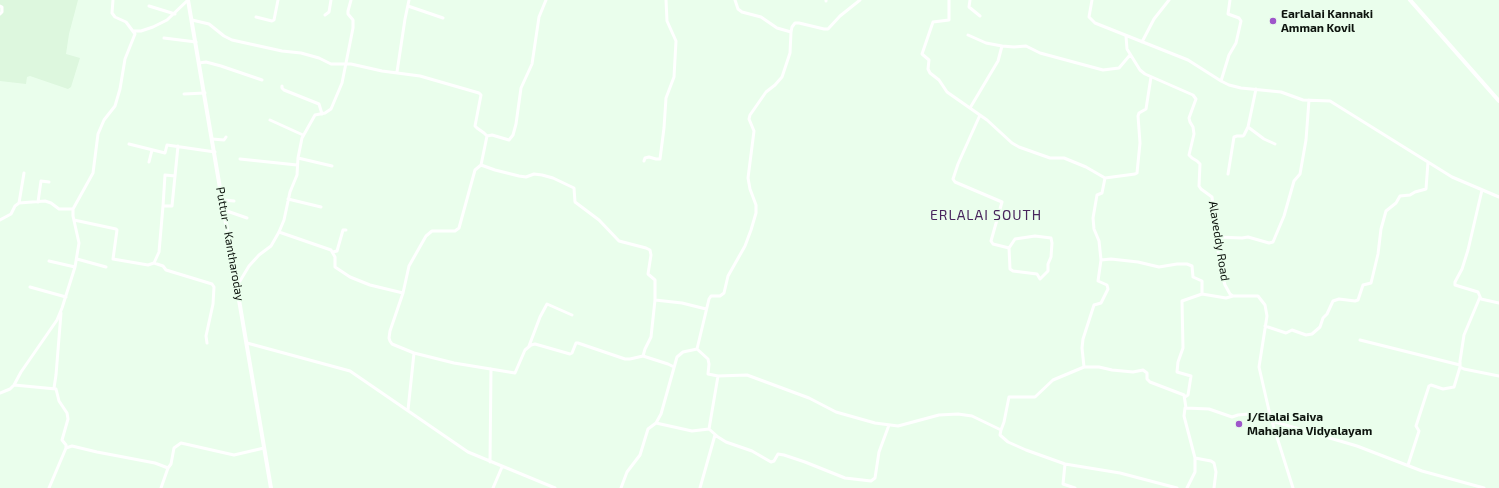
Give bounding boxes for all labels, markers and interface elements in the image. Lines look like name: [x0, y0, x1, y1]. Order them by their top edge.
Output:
place label: Earlalai Kannaki Amman Kovil: [1281, 7, 1373, 35]
marker: Earlalai Kannaki Amman Kovil: [1268, 16, 1278, 26]
street label: Puttur - Kantharoday: [213, 186, 247, 302]
street label: Alaveddy Road: [1206, 200, 1232, 282]
district label: ERLALAI SOUTH: [930, 207, 1042, 223]
place label: J/Elalai Saiva Mahajana Vidyalayam: [1247, 410, 1372, 438]
marker: J/Elalai Saiva Mahajana Vidyalayam: [1234, 419, 1244, 429]

